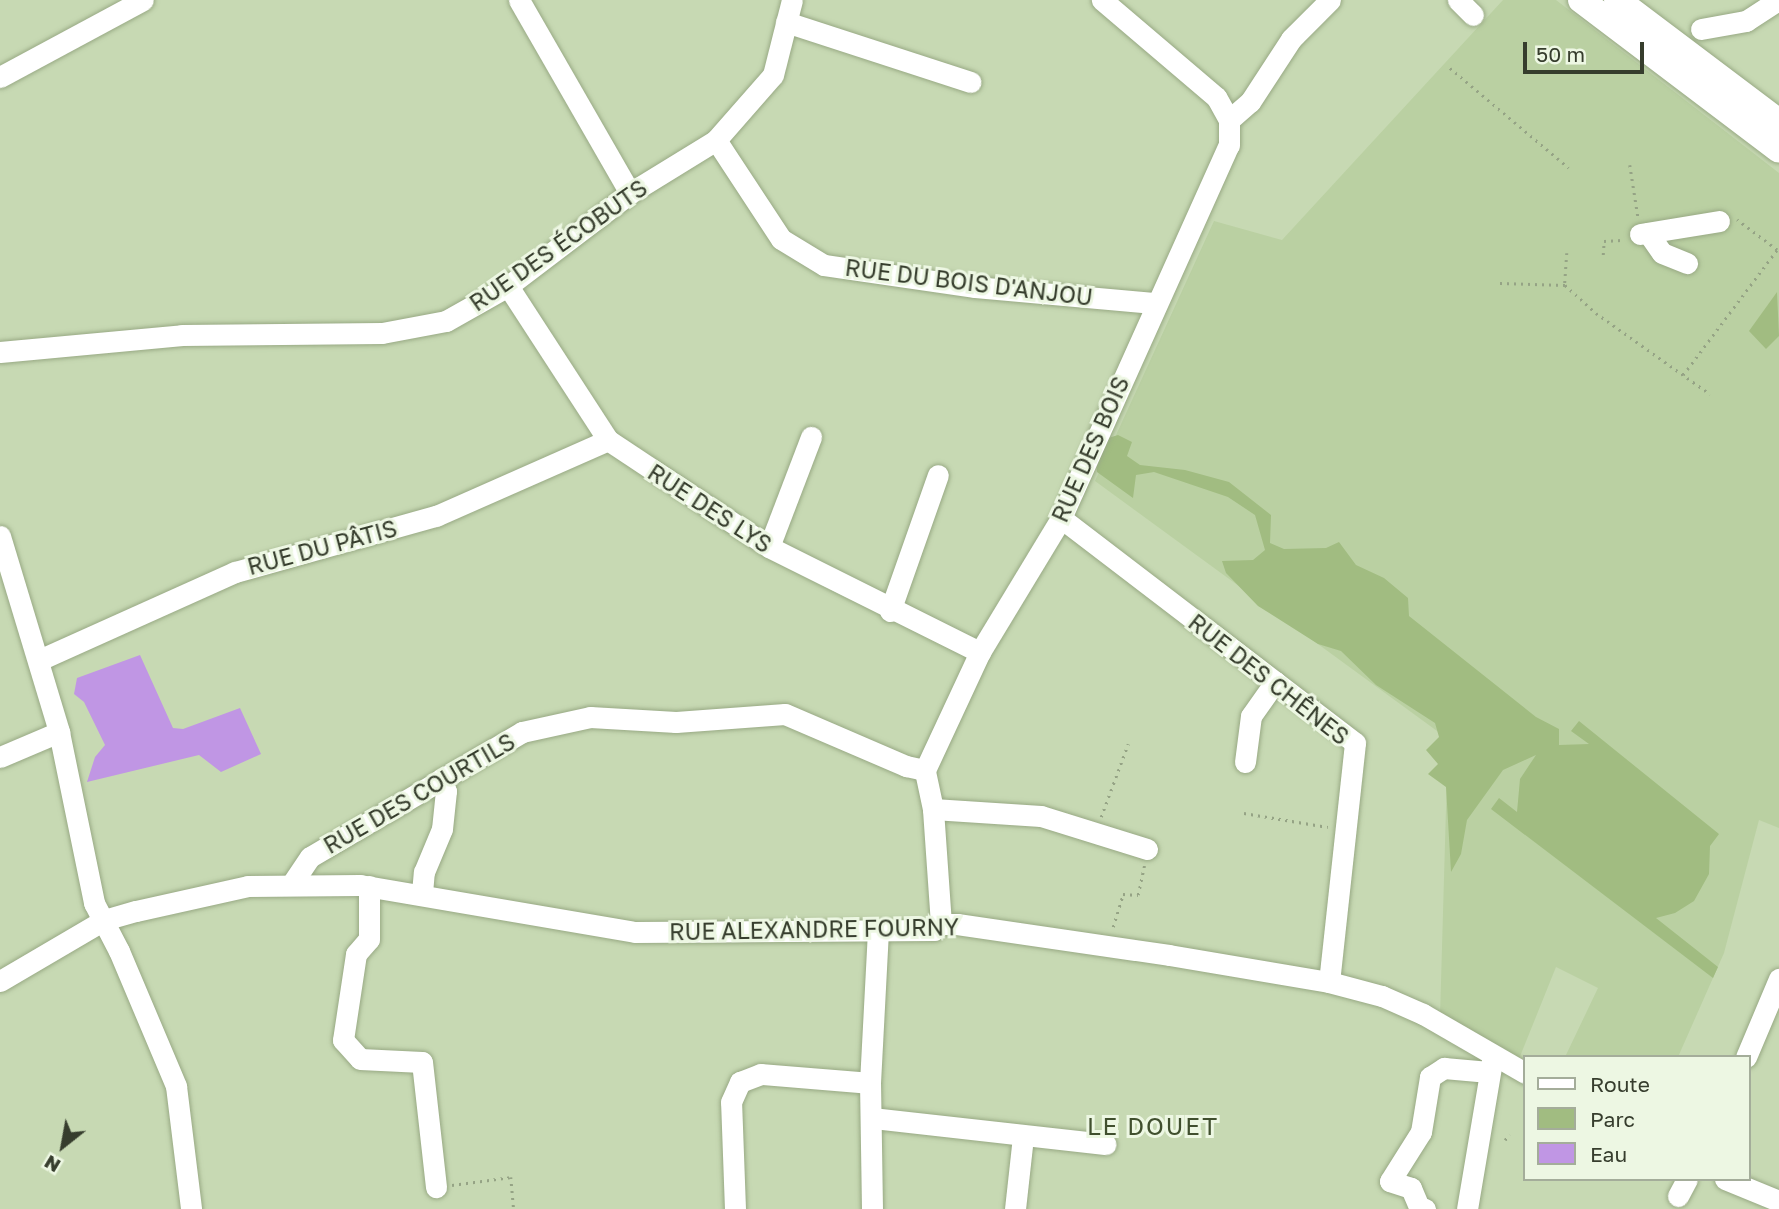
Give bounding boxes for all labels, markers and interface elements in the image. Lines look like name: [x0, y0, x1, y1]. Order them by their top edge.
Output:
scale bar: [1527, 28, 1648, 72]
text: 50 m: [1536, 41, 1585, 67]
street label: RUE DES ÉCOBUTS: [464, 173, 652, 317]
street label: RUE DU BOIS D'ANJOU: [844, 253, 1094, 311]
street label: RUE DES BOIS: [1045, 372, 1135, 526]
street label: RUE DES LYS: [643, 458, 777, 558]
street label: RUE DU PÂTIS: [244, 514, 400, 580]
street label: RUE DES CHÊNES: [1183, 608, 1355, 750]
street label: RUE DES COURTILS: [318, 727, 520, 859]
street label: RUE ALEXANDRE FOURNY: [669, 913, 959, 945]
legend: [1524, 1055, 1751, 1181]
text: Route: [1590, 1071, 1650, 1097]
text: Parc: [1590, 1106, 1635, 1132]
north arrow: [28, 1111, 98, 1181]
district label: LE DOUET: [1088, 1112, 1218, 1140]
text: Eau: [1590, 1141, 1627, 1167]
text: N: [40, 1151, 64, 1178]

